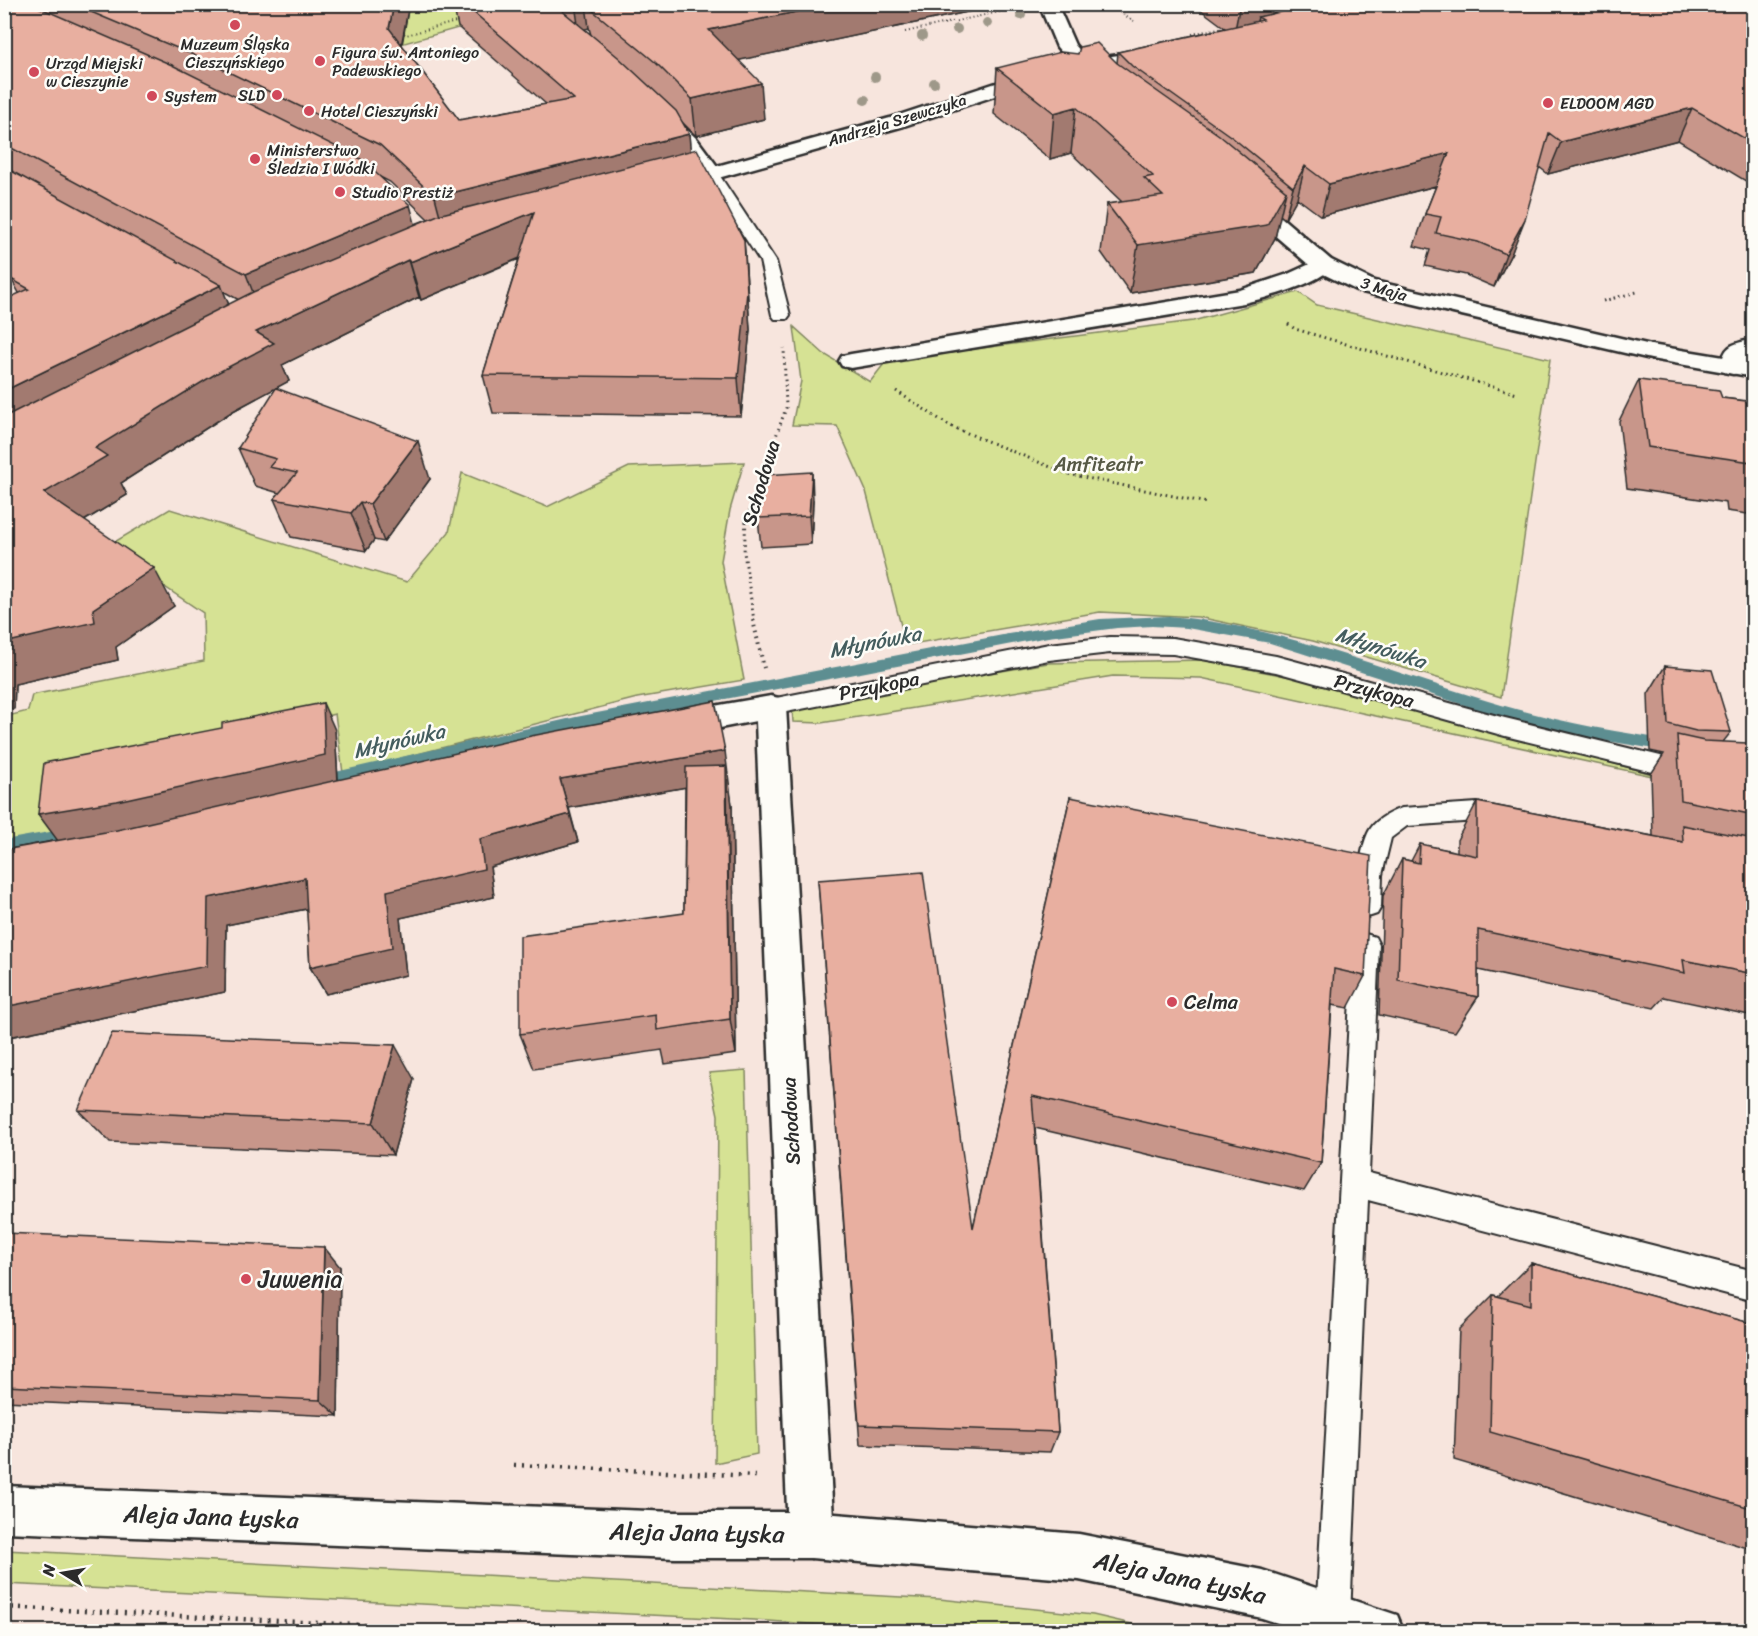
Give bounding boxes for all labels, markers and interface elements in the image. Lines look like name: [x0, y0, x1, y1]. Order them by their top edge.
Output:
marker: Muzeum Śląska Cieszyńskiego: [228, 18, 242, 32]
place label: Muzeum Śląska Cieszyńskiego: [180, 30, 290, 77]
place label: Figura św. Antoniego Padewskiego: [332, 38, 479, 85]
place label: Urząd Miejski w Cieszynie: [46, 49, 143, 96]
marker: Figura św. Antoniego Padewskiego: [313, 54, 327, 68]
marker: Urząd Miejski w Cieszynie: [27, 65, 41, 79]
place label: SLD: [238, 81, 265, 110]
place label: System: [164, 82, 217, 111]
street label: Andrzeja Szewczyka: [823, 85, 970, 155]
marker: SLD: [270, 88, 284, 102]
marker: System: [145, 89, 159, 103]
place label: ELDOOM AGD: [1560, 89, 1654, 118]
marker: ELDOOM AGD: [1541, 96, 1555, 110]
place label: Hotel Cieszyński: [321, 97, 438, 126]
marker: Hotel Cieszyński: [302, 104, 316, 118]
place label: Ministerstwo Śledzia I Wódki: [267, 136, 375, 183]
marker: Ministerstwo Śledzia I Wódki: [248, 152, 262, 166]
place label: Studio Prestiż: [352, 178, 454, 207]
marker: Studio Prestiż: [333, 185, 347, 199]
street label: 3 Maja: [1357, 268, 1412, 310]
street label: Schodowa: [731, 436, 791, 530]
park label: Amfiteatr: [1053, 447, 1144, 482]
water label: Młynówka: [826, 614, 926, 670]
water label: Młynówka: [1331, 616, 1433, 681]
street label: Przykopa: [836, 661, 923, 711]
street label: Przykopa: [1330, 664, 1419, 719]
water label: Młynówka: [349, 712, 450, 770]
place label: Celma: [1184, 985, 1239, 1020]
marker: Celma: [1165, 995, 1179, 1009]
street label: Schodowa: [771, 1076, 811, 1166]
place label: Juwenia: [257, 1258, 343, 1300]
marker: Juwenia: [239, 1272, 253, 1286]
street label: Aleja Jana Łyska: [122, 1493, 300, 1541]
street label: Aleja Jana Łyska: [608, 1510, 786, 1556]
street label: Aleja Jana Łyska: [1089, 1539, 1271, 1617]
north arrow: [33, 1543, 93, 1603]
text: N: [33, 1561, 64, 1579]

